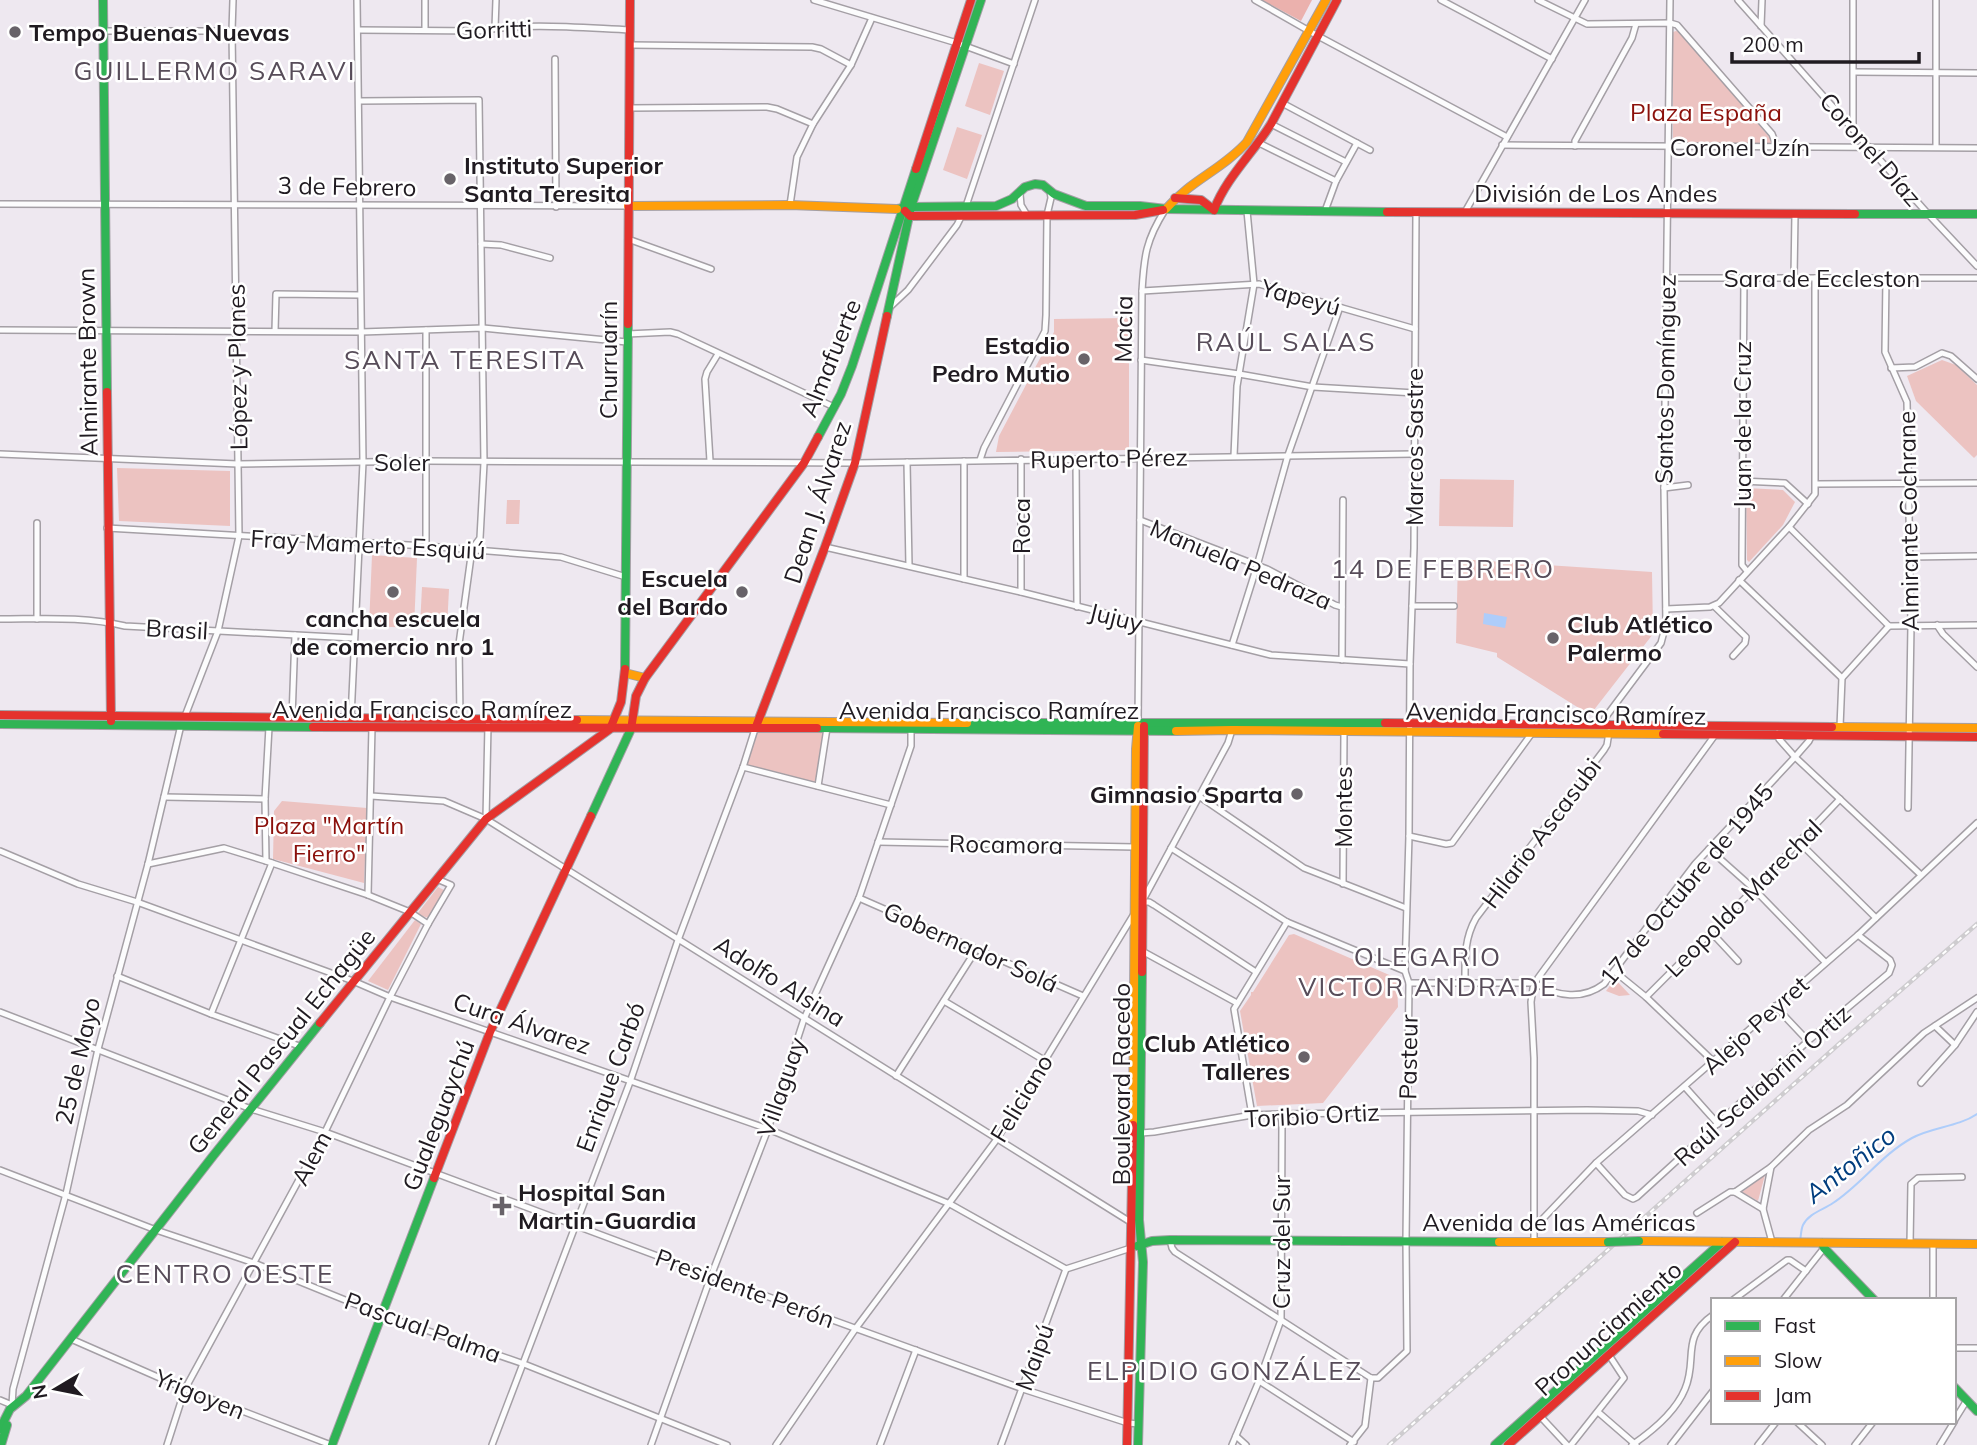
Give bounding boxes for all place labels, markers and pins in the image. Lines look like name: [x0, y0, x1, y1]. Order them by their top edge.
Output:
place label: Tempo Buenas Nuevas: [29, 17, 289, 47]
marker: Tempo Buenas Nuevas: [7, 24, 23, 40]
place label: Instituto Superior Santa Teresita: [464, 150, 663, 208]
marker: Instituto Superior Santa Teresita: [442, 171, 458, 187]
place label: Estadio Pedro Mutio: [932, 330, 1070, 388]
marker: Estadio Pedro Mutio: [1076, 351, 1092, 367]
place label: Escuela del Bardo: [617, 563, 728, 621]
marker: cancha escuela de comercio nro 1: [385, 584, 401, 600]
marker: Escuela del Bardo: [734, 584, 750, 600]
place label: cancha escuela de comercio nro 1: [292, 603, 494, 661]
place label: Club Atlético Palermo: [1567, 609, 1713, 667]
marker: Club Atlético Palermo: [1545, 630, 1561, 646]
place label: Gimnasio Sparta: [1090, 779, 1283, 809]
marker: Gimnasio Sparta: [1289, 786, 1305, 802]
place label: Club Atlético Talleres: [1144, 1028, 1290, 1086]
marker: Club Atlético Talleres: [1296, 1049, 1312, 1065]
place label: Hospital San Martin-Guardia: [518, 1177, 696, 1235]
marker: Hospital San Martin-Guardia: [492, 1196, 512, 1216]

